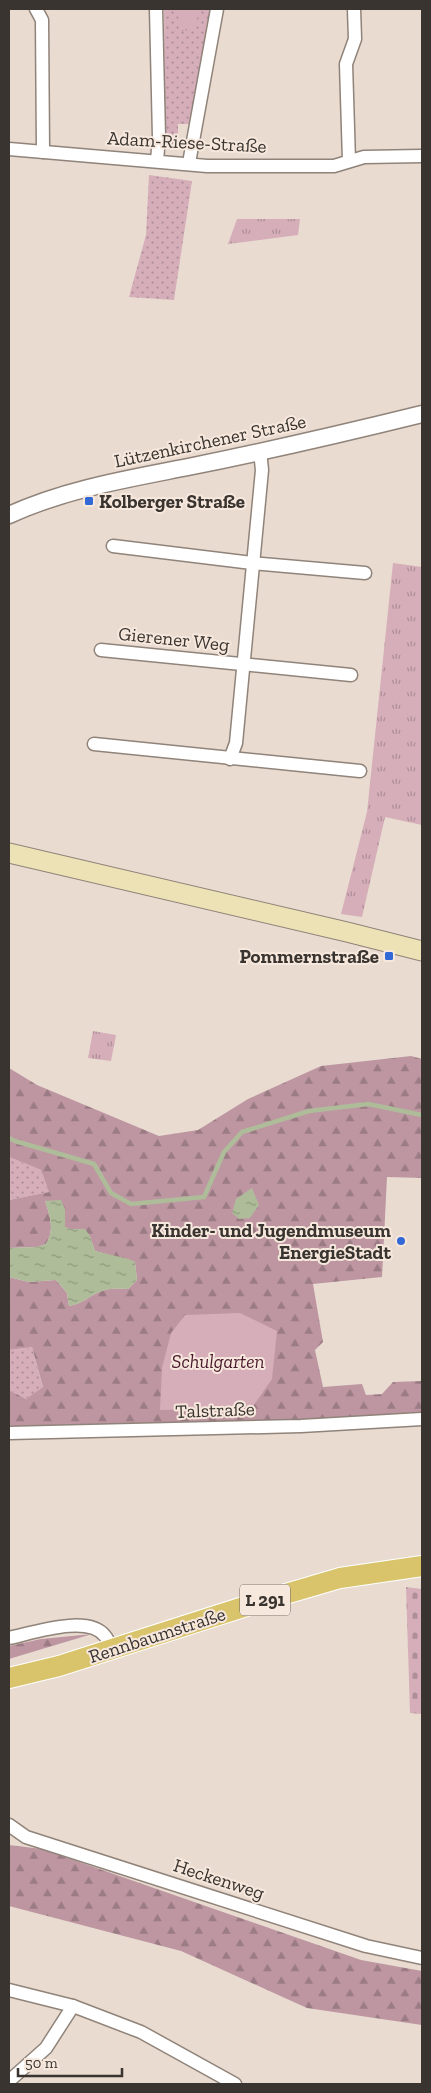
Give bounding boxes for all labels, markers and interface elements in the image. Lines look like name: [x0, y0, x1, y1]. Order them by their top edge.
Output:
street label: Adam-Riese-Straße: [107, 126, 267, 158]
street label: Lützenkirchener Straße: [112, 409, 308, 473]
place label: Kolberger Straße: [99, 490, 245, 513]
marker: Kolberger Straße: [83, 495, 95, 507]
street label: Gierener Weg: [117, 622, 231, 656]
place label: Pommernstraße: [239, 945, 379, 968]
marker: Pommernstraße: [383, 950, 395, 962]
place label: Kinder- und Jugendmuseum EnergieStadt: [151, 1219, 391, 1264]
marker: Kinder- und Jugendmuseum EnergieStadt: [395, 1235, 407, 1247]
park label: Schulgarten: [172, 1350, 265, 1373]
street label: Talstraße: [175, 1397, 255, 1423]
road number: L 291: [240, 1584, 290, 1616]
street label: Rennbaumstraße: [86, 1602, 228, 1668]
street label: Heckenweg: [171, 1853, 268, 1905]
scale bar: [18, 2046, 121, 2078]
text: 50 m: [25, 2054, 58, 2072]

